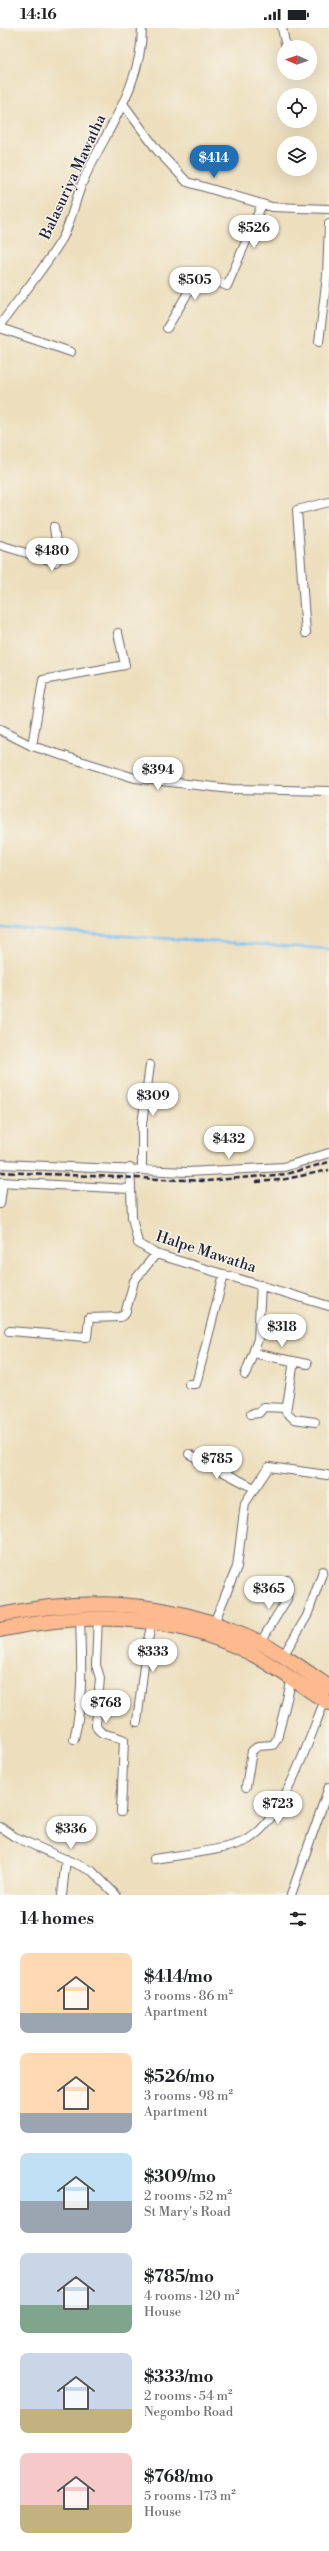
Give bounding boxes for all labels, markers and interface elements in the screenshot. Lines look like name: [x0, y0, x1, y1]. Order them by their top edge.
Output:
text: 14:16: [20, 5, 57, 24]
north arrow: [277, 40, 317, 80]
map controls: [277, 40, 317, 176]
button: locate: [277, 88, 317, 128]
street label: Balasuriya Mawatha: [35, 111, 110, 243]
button: layers: [277, 136, 317, 176]
pin: $414: [190, 145, 238, 179]
text: $414: [199, 150, 229, 166]
pin: $526: [230, 215, 278, 249]
text: $526: [238, 220, 270, 236]
pin: $505: [171, 267, 219, 301]
text: $505: [178, 272, 212, 288]
pin: $480: [28, 538, 76, 572]
text: $480: [35, 543, 69, 559]
pin: $394: [134, 757, 182, 791]
text: $394: [142, 762, 174, 778]
pin: $309: [129, 1083, 177, 1117]
text: $309: [136, 1088, 170, 1104]
pin: $432: [205, 1126, 253, 1160]
text: $432: [213, 1131, 245, 1147]
street label: Halpe Mawatha: [154, 1227, 259, 1277]
pin: $318: [258, 1314, 306, 1348]
text: $318: [267, 1319, 297, 1335]
pin: $785: [193, 1446, 241, 1480]
text: $785: [201, 1451, 233, 1467]
pin: $365: [245, 1576, 293, 1610]
text: $365: [253, 1581, 285, 1597]
pin: $333: [129, 1639, 177, 1673]
text: $333: [137, 1644, 169, 1660]
pin: $768: [82, 1690, 130, 1724]
text: $768: [90, 1695, 122, 1711]
pin: $723: [254, 1791, 302, 1825]
text: $723: [262, 1796, 294, 1812]
pin: $336: [47, 1816, 95, 1850]
text: $336: [55, 1821, 87, 1837]
text: 14 homes: [20, 1908, 94, 1930]
icon: filters: [287, 1908, 309, 1930]
text: $414/mo: [144, 1966, 213, 1988]
icon: home: [52, 1969, 100, 2017]
text: 3 rooms · 86 m²: [144, 1988, 233, 2004]
text: Apartment: [144, 2004, 208, 2020]
text: $526/mo: [144, 2066, 215, 2088]
icon: home: [52, 2069, 100, 2117]
text: 3 rooms · 98 m²: [144, 2088, 233, 2104]
text: Apartment: [144, 2104, 208, 2120]
text: $309/mo: [144, 2166, 216, 2188]
icon: home: [52, 2169, 100, 2217]
text: 2 rooms · 52 m²: [144, 2188, 232, 2204]
text: St Mary's Road: [144, 2204, 231, 2220]
text: $785/mo: [144, 2266, 214, 2288]
icon: home: [52, 2269, 100, 2317]
text: 4 rooms · 120 m²: [144, 2288, 240, 2304]
text: House: [144, 2304, 181, 2320]
text: $333/mo: [144, 2366, 214, 2388]
icon: home: [52, 2369, 100, 2417]
text: 2 rooms · 54 m²: [144, 2388, 233, 2404]
text: Negombo Road: [144, 2404, 233, 2420]
text: $768/mo: [144, 2466, 214, 2488]
icon: home: [52, 2469, 100, 2517]
text: 5 rooms · 173 m²: [144, 2488, 236, 2504]
text: House: [144, 2504, 181, 2520]

